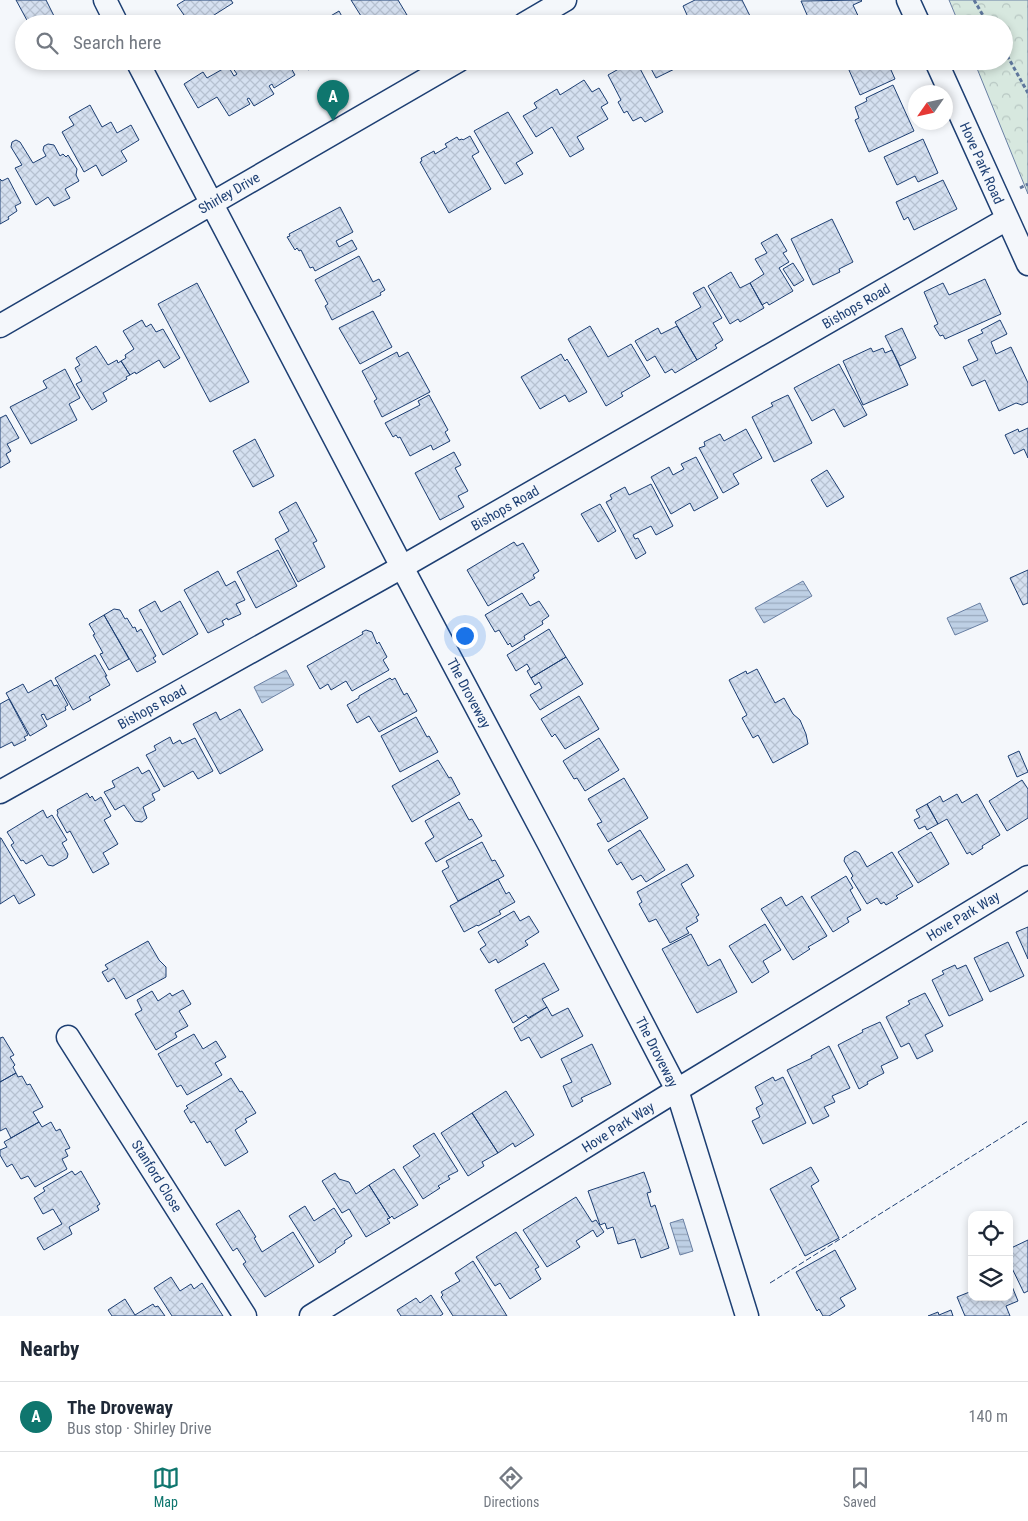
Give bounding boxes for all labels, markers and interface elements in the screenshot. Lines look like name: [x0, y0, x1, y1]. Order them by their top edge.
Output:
search box: [15, 15, 1013, 70]
icon: search: [33, 29, 61, 57]
text: Search here: [73, 31, 161, 54]
pin: A: [317, 80, 349, 121]
north arrow: [908, 85, 953, 130]
street label: Hove Park Road: [957, 120, 1007, 206]
street label: Shirley Drive: [195, 169, 263, 217]
street label: Bishops Road: [819, 280, 893, 332]
street label: Bishops Road: [468, 482, 542, 534]
your location: [452, 623, 478, 649]
street label: The Droveway: [444, 655, 494, 731]
street label: Bishops Road: [115, 682, 189, 732]
street label: Hove Park Way: [924, 888, 1003, 944]
street label: The Droveway: [632, 1014, 682, 1090]
street label: Hove Park Way: [579, 1098, 657, 1156]
street label: Stanford Close: [129, 1137, 186, 1215]
map controls: [968, 1211, 1013, 1301]
button: locate: [968, 1211, 1013, 1256]
button: layers: [968, 1256, 1013, 1301]
text: Nearby: [20, 1337, 79, 1361]
text: The Droveway: [67, 1396, 173, 1419]
text: A: [31, 1407, 41, 1426]
text: 140 m: [969, 1407, 1008, 1426]
text: Bus stop · Shirley Drive: [67, 1419, 211, 1438]
tab: Map: [152, 1464, 180, 1510]
tab: Directions: [483, 1464, 539, 1510]
tab: Saved: [843, 1464, 876, 1510]

